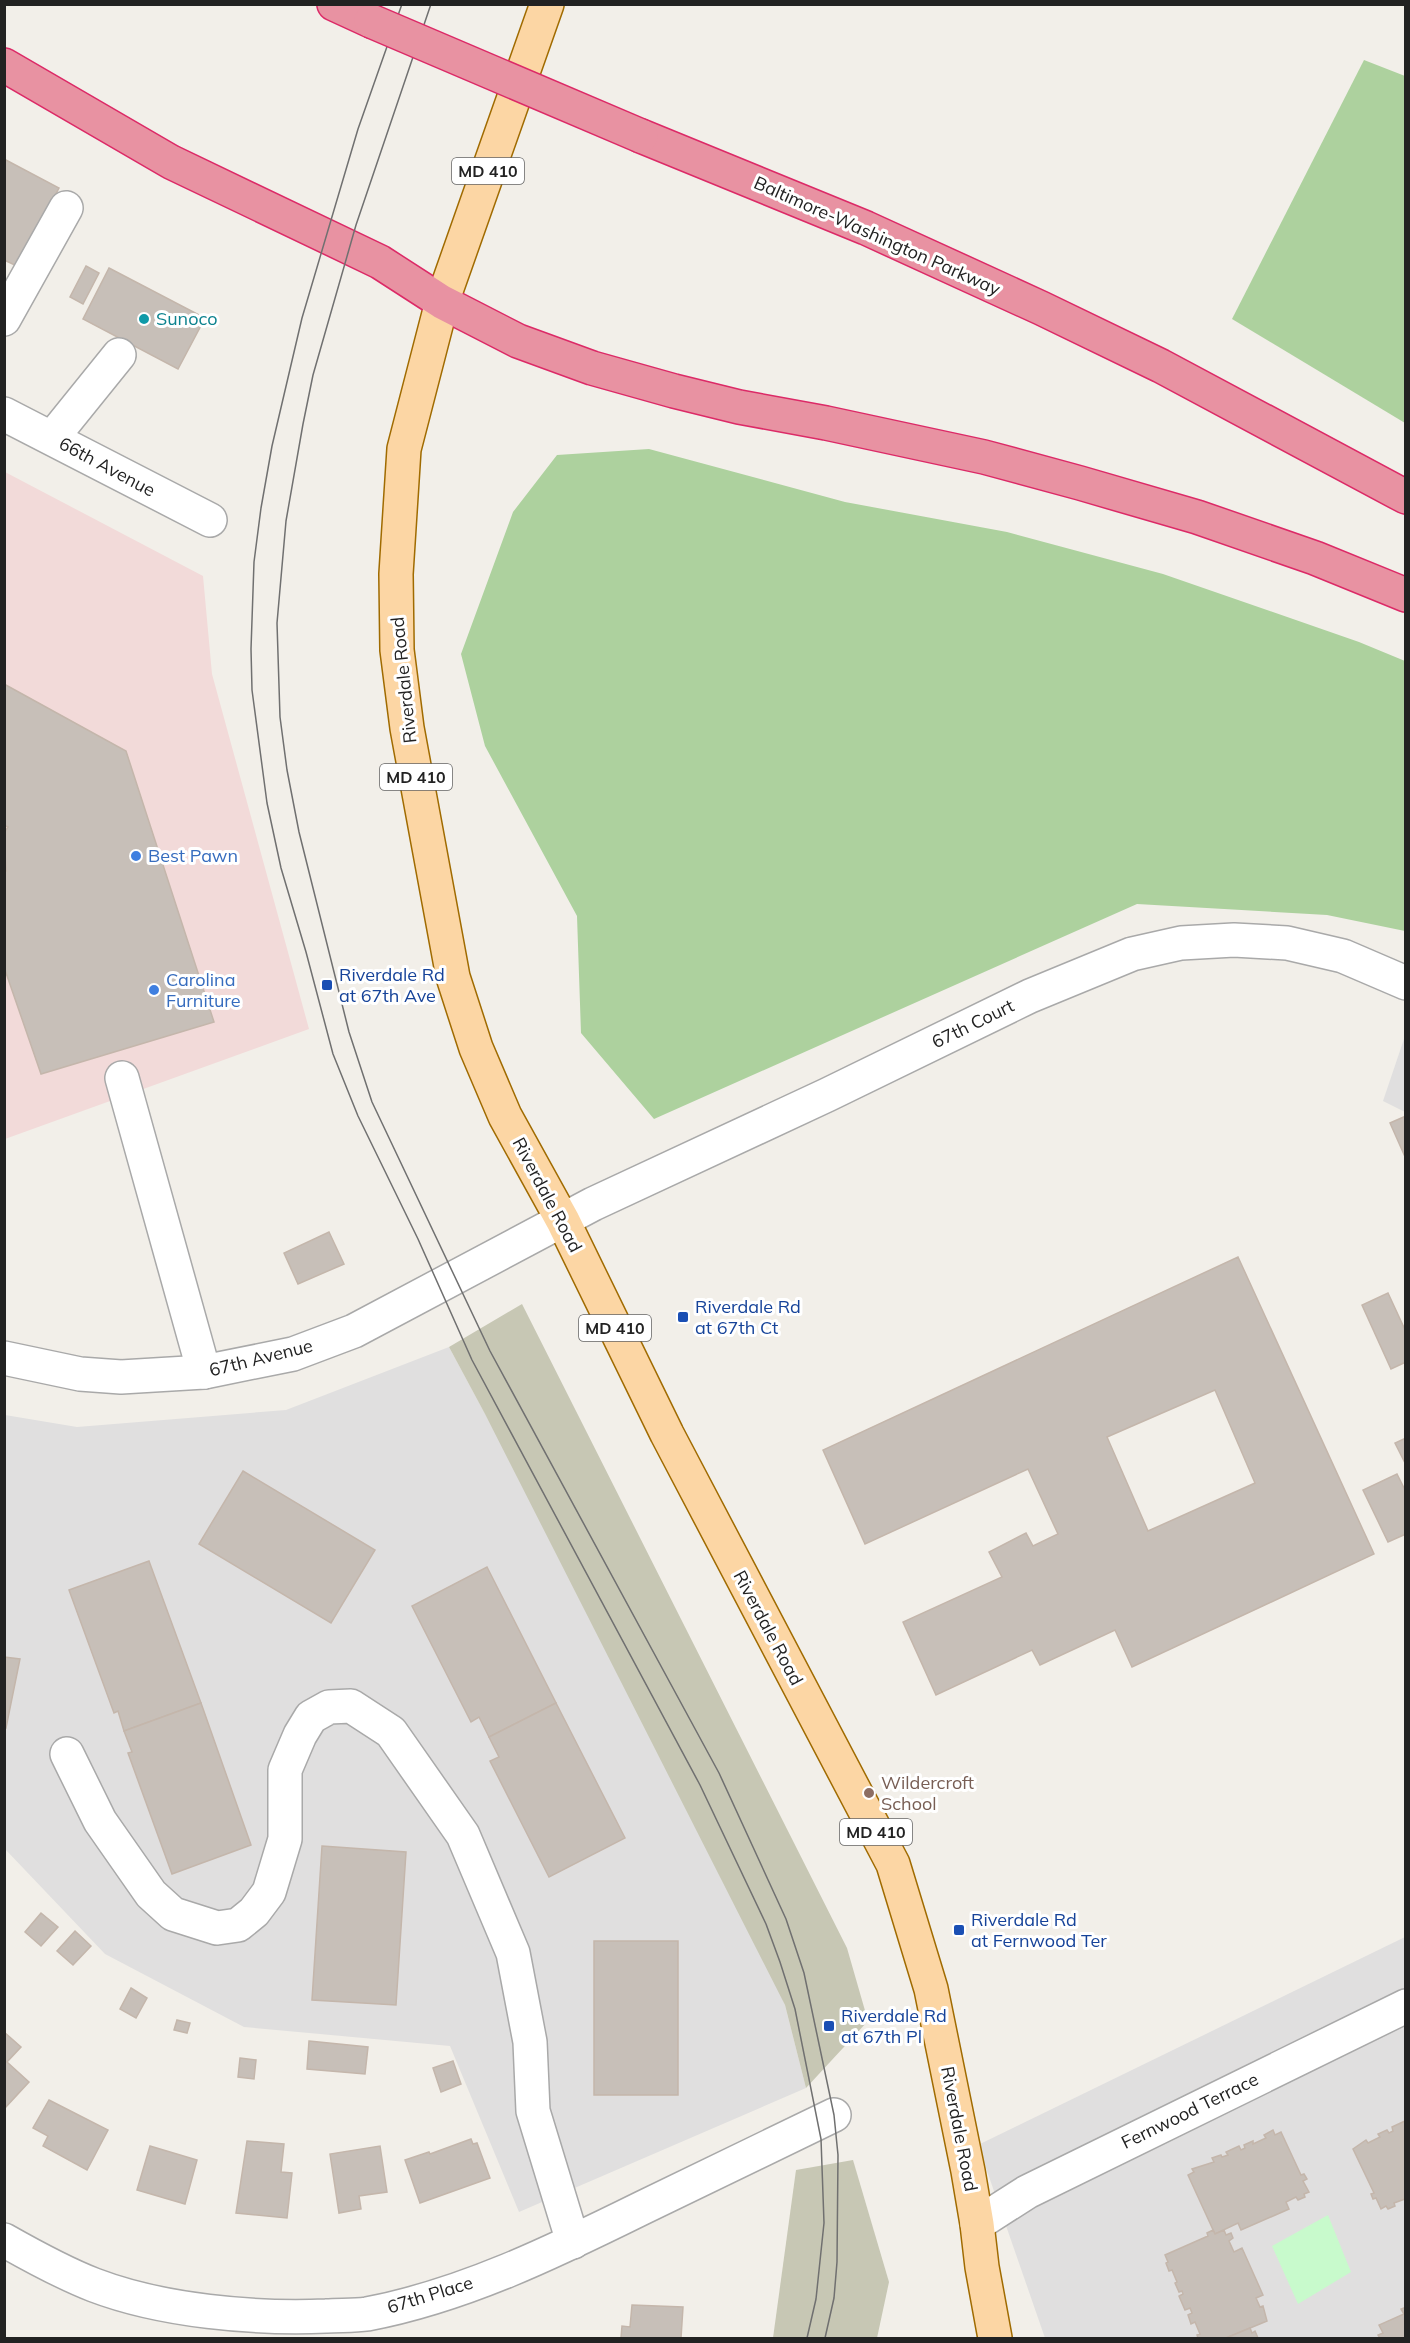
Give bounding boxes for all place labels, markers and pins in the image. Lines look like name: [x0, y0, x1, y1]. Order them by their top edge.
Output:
place label: Sunoco: [156, 307, 217, 330]
marker: Sunoco: [137, 312, 151, 326]
place label: Best Pawn: [148, 844, 238, 867]
marker: Best Pawn: [129, 849, 143, 863]
place label: Riverdale Rd at 67th Ave: [339, 963, 445, 1007]
place label: Carolina Furniture: [166, 968, 241, 1012]
marker: Riverdale Rd at 67th Ave: [320, 978, 334, 992]
marker: Carolina Furniture: [147, 983, 161, 997]
place label: Riverdale Rd at 67th Ct: [695, 1295, 801, 1339]
marker: Riverdale Rd at 67th Ct: [676, 1310, 690, 1324]
place label: Wildercroft School: [881, 1771, 974, 1815]
marker: Wildercroft School: [862, 1786, 876, 1800]
place label: Riverdale Rd at Fernwood Ter: [971, 1908, 1107, 1952]
marker: Riverdale Rd at Fernwood Ter: [952, 1923, 966, 1937]
place label: Riverdale Rd at 67th Pl: [841, 2004, 947, 2048]
marker: Riverdale Rd at 67th Pl: [822, 2019, 836, 2033]

